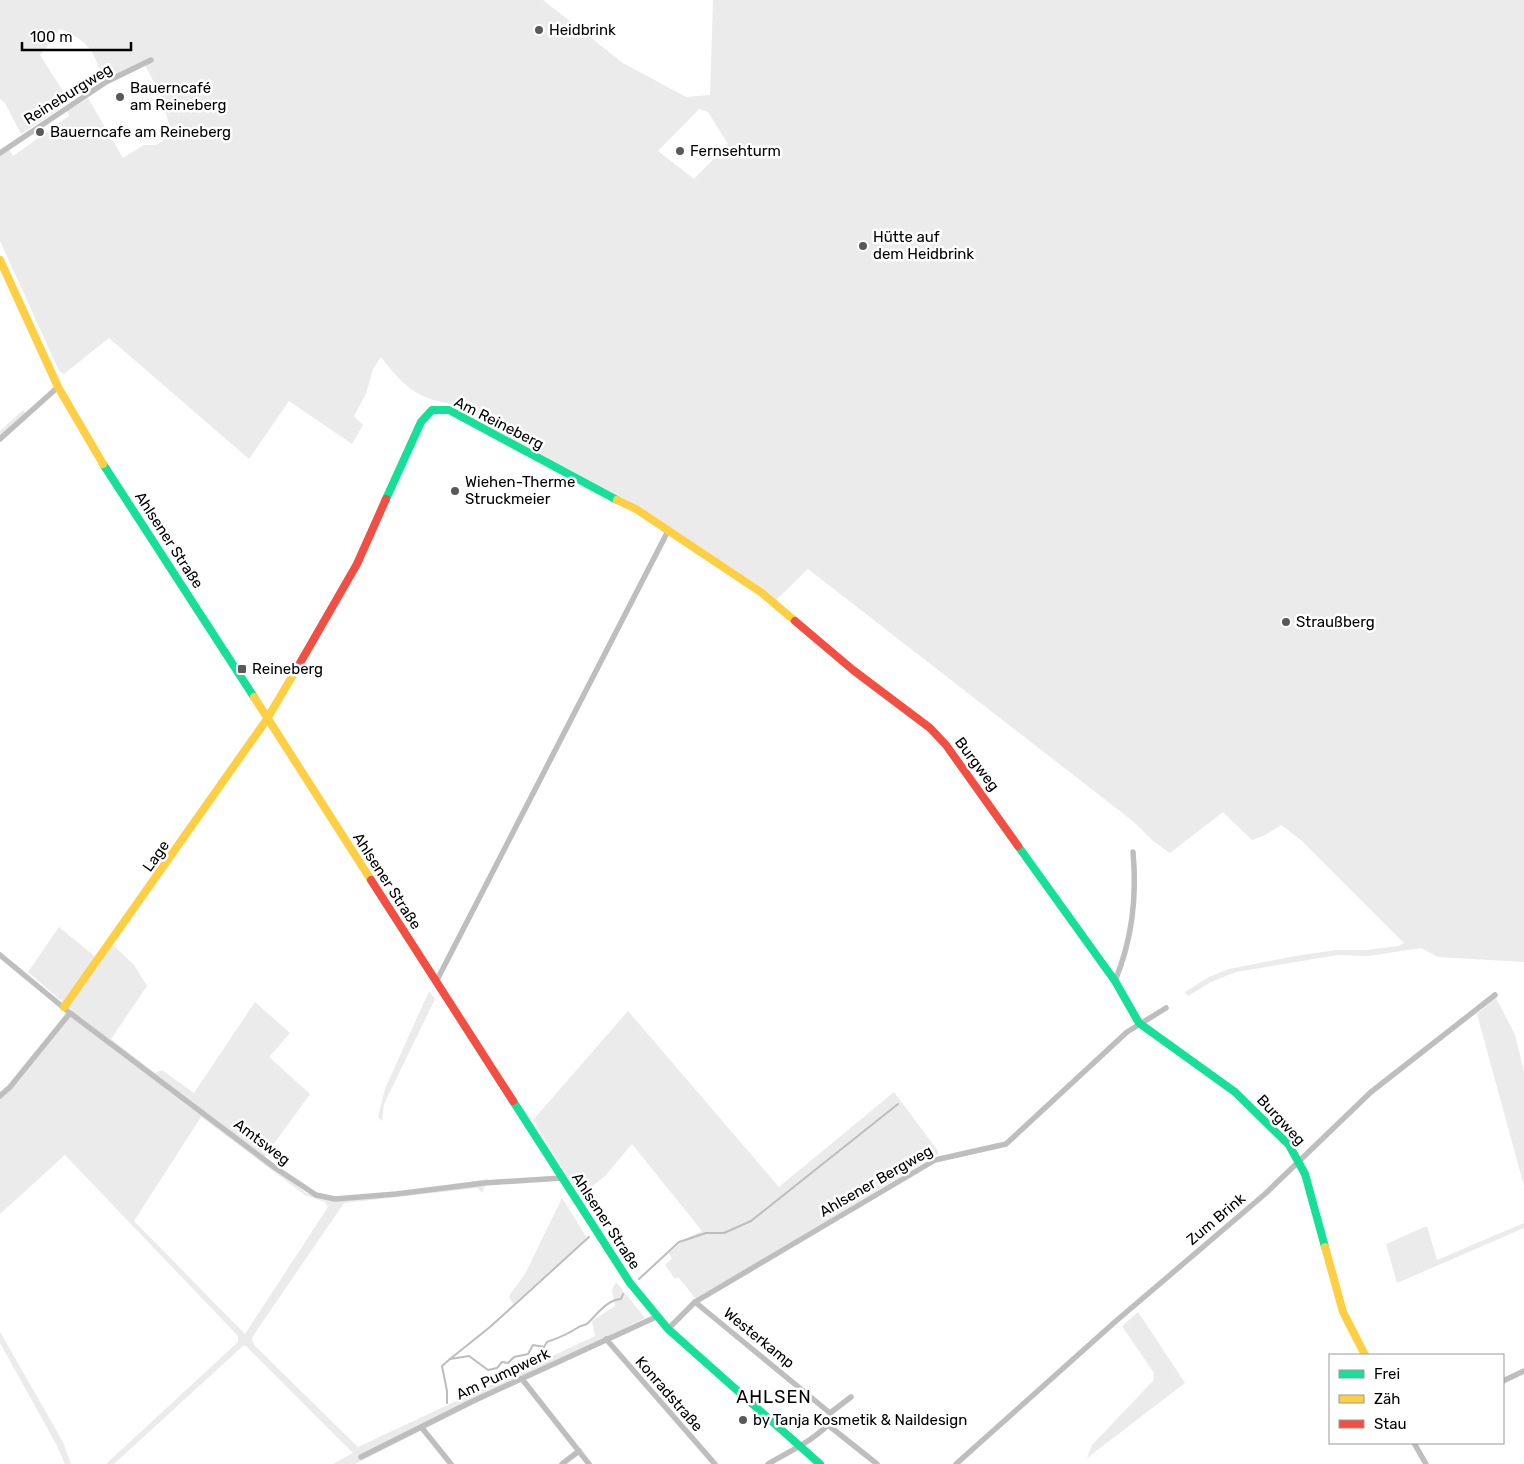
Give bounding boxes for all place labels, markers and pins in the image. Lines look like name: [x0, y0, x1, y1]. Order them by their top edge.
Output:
place label: Heidbrink: [549, 21, 616, 39]
marker: Heidbrink: [533, 24, 545, 36]
place label: Bauerncafé am Reineberg: [130, 79, 226, 114]
marker: Bauerncafé am Reineberg: [114, 91, 126, 103]
place label: Bauerncafe am Reineberg: [50, 123, 231, 141]
marker: Bauerncafe am Reineberg: [34, 126, 46, 138]
place label: Fernsehturm: [690, 142, 781, 160]
marker: Fernsehturm: [674, 145, 686, 157]
place label: Hütte auf dem Heidbrink: [873, 228, 974, 263]
marker: Hütte auf dem Heidbrink: [857, 240, 869, 252]
place label: Wiehen-Therme Struckmeier: [465, 473, 575, 508]
marker: Wiehen-Therme Struckmeier: [449, 485, 461, 497]
place label: Straußberg: [1296, 613, 1375, 631]
marker: Straußberg: [1280, 616, 1292, 628]
place label: Reineberg: [252, 660, 323, 678]
marker: Reineberg: [236, 663, 248, 675]
place label: by Tanja Kosmetik & Naildesign: [753, 1411, 967, 1429]
marker: by Tanja Kosmetik & Naildesign: [737, 1414, 749, 1426]

